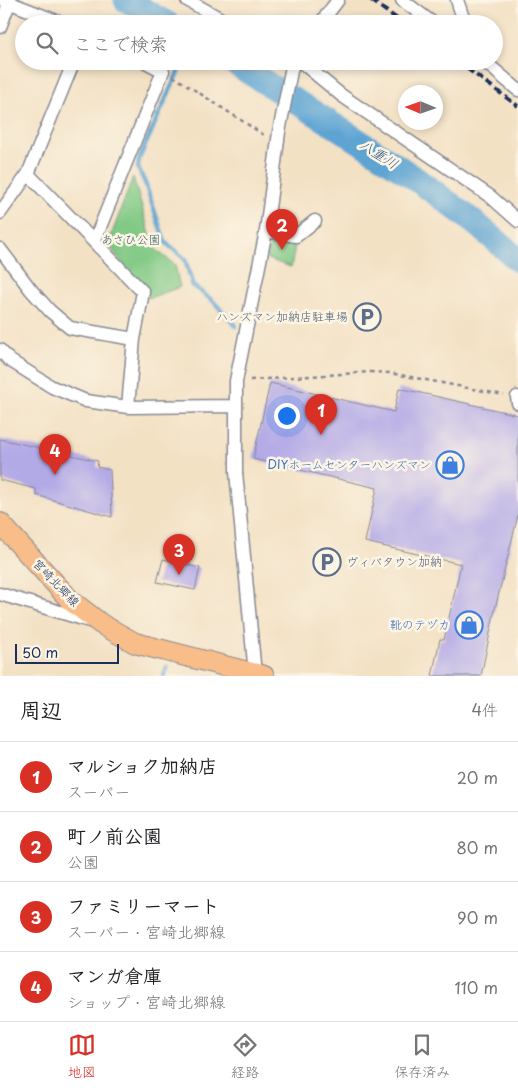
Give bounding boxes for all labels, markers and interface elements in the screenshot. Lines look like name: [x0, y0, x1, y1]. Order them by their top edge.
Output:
search box: [15, 15, 503, 70]
icon: search: [33, 29, 61, 57]
text: ここで検索: [73, 29, 168, 57]
north arrow: [398, 85, 443, 130]
water label: 八重川: [356, 133, 403, 174]
pin: 2: [266, 209, 298, 250]
park label: あさひ公園: [101, 230, 161, 248]
parking icon: ハンズマン加納店駐車場: [352, 302, 382, 332]
place label: ハンズマン加納店駐車場: [216, 307, 348, 325]
pin: 1: [305, 394, 337, 435]
your location: [274, 403, 300, 429]
pin: 4: [39, 434, 71, 475]
shop icon: DIYホームセンターハンズマン: [435, 450, 465, 480]
place label: DIYホームセンターハンズマン: [268, 455, 431, 473]
pin: 3: [163, 534, 195, 575]
parking icon: ヴィバタウン加納: [312, 547, 342, 577]
place label: ヴィバタウン加納: [346, 552, 442, 570]
street label: 宮崎北郷線: [29, 554, 84, 610]
shop icon: 靴のテヅカ: [454, 610, 484, 640]
place label: 靴のテヅカ: [390, 615, 450, 633]
scale bar: [15, 641, 119, 664]
text: 50 m: [22, 642, 58, 663]
text: 周辺: [20, 693, 62, 725]
text: 4件: [471, 697, 498, 721]
text: マルショク加納店: [67, 751, 217, 779]
text: 1: [32, 765, 40, 789]
text: 20 m: [457, 765, 498, 789]
text: スーパー: [67, 779, 130, 803]
text: 町ノ前公園: [67, 821, 162, 849]
text: 2: [30, 835, 42, 859]
text: 80 m: [456, 835, 498, 859]
text: 公園: [67, 849, 99, 873]
text: ファミリーマート: [67, 891, 220, 919]
text: 3: [31, 905, 41, 929]
text: 90 m: [457, 905, 498, 929]
text: スーパー · 宮崎北郷線: [67, 919, 225, 943]
text: マンガ倉庫: [67, 961, 162, 989]
text: 4: [31, 975, 41, 999]
text: 110 m: [455, 975, 498, 999]
text: ショップ · 宮崎北郷線: [67, 989, 225, 1013]
tab: 地図: [68, 1031, 96, 1082]
tab: 経路: [231, 1031, 259, 1082]
tab: 保存済み: [394, 1031, 450, 1082]

